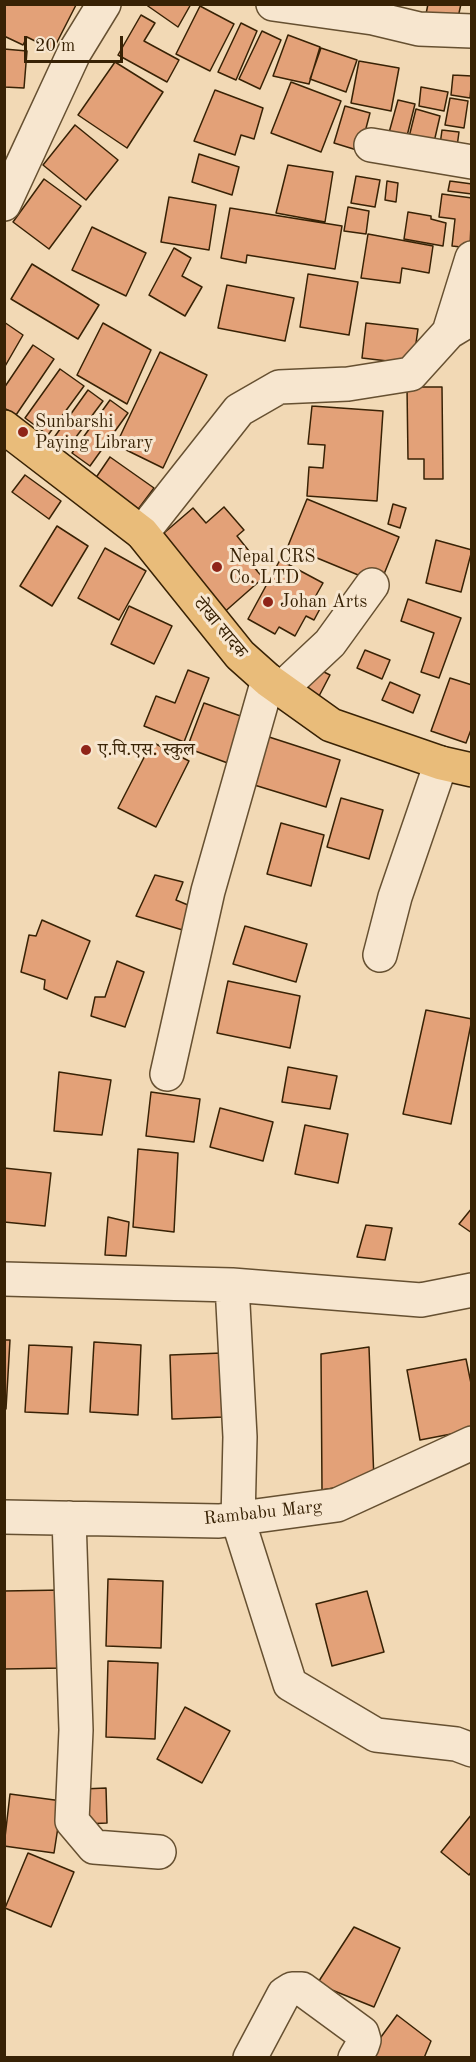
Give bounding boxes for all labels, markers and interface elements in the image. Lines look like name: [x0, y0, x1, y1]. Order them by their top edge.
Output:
scale bar: [27, 24, 126, 62]
text: 20 m: [35, 37, 75, 55]
place label: Sunbarshi Paying Library: [35, 411, 153, 454]
marker: Sunbarshi Paying Library: [16, 425, 30, 439]
place label: Nepal CRS Co. LTD: [229, 546, 315, 588]
marker: Nepal CRS Co. LTD: [210, 560, 224, 574]
place label: Johan Arts: [280, 591, 367, 613]
street label: टोखा सादक: [188, 593, 252, 663]
marker: Johan Arts: [261, 595, 275, 609]
place label: ए.पि.एस. स्कुल: [98, 739, 195, 761]
marker: ए.पि.एस. स्कुल: [79, 743, 93, 757]
street label: Rambabu Marg: [203, 1496, 323, 1530]

